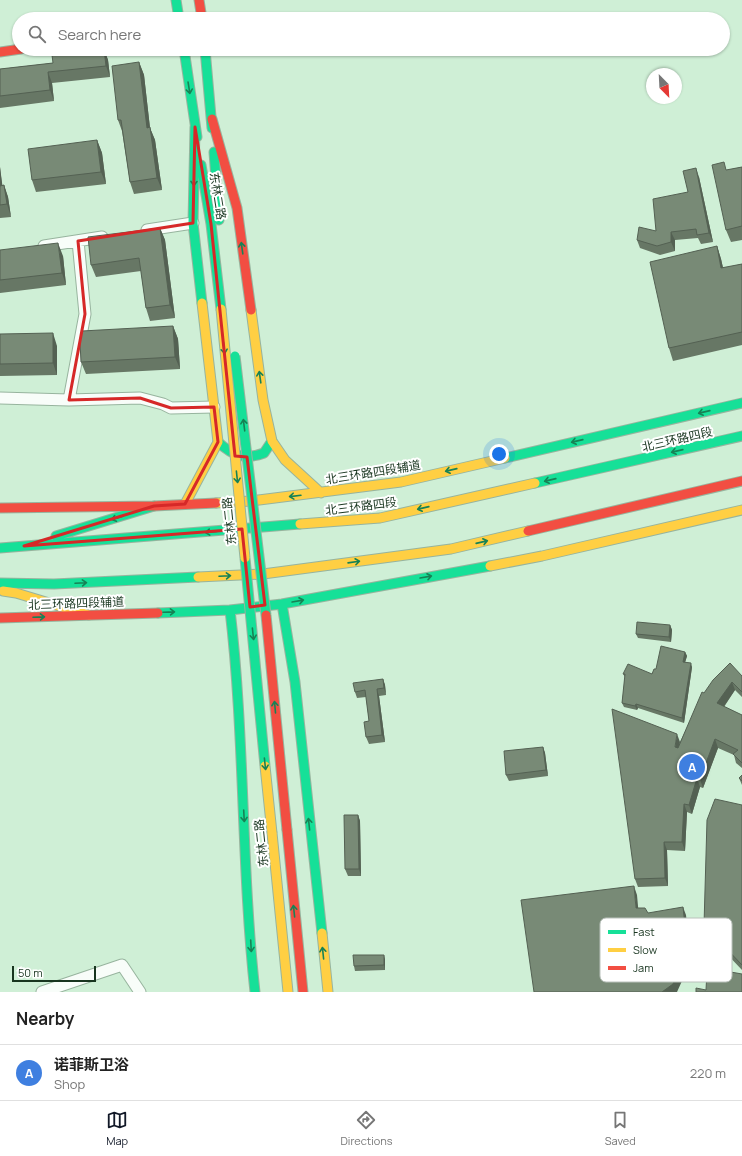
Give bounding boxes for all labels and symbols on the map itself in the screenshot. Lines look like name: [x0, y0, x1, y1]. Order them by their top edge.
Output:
north arrow: [646, 68, 682, 104]
one-way arrow: [185, 81, 193, 94]
street label: 东林二路: [206, 171, 230, 221]
one-way arrow: [190, 173, 198, 186]
one-way arrow: [238, 242, 246, 255]
one-way arrow: [221, 341, 228, 354]
one-way arrow: [256, 370, 264, 383]
one-way arrow: [698, 408, 711, 416]
one-way arrow: [240, 419, 247, 432]
street label: 北三环路四段: [640, 423, 714, 455]
one-way arrow: [571, 438, 584, 446]
your location: [489, 444, 509, 464]
one-way arrow: [671, 448, 684, 456]
street label: 北三环路四段辅道: [324, 456, 422, 488]
one-way arrow: [445, 467, 458, 475]
one-way arrow: [233, 470, 241, 483]
one-way arrow: [544, 477, 557, 485]
one-way arrow: [289, 492, 302, 500]
street label: 北三环路四段: [324, 493, 398, 519]
street label: 东林二路: [218, 496, 240, 546]
one-way arrow: [417, 505, 430, 513]
one-way arrow: [111, 515, 124, 522]
one-way arrow: [205, 528, 218, 535]
one-way arrow: [475, 537, 488, 545]
one-way arrow: [347, 558, 360, 566]
one-way arrow: [218, 572, 231, 580]
one-way arrow: [419, 573, 432, 581]
one-way arrow: [74, 579, 87, 586]
street label: 北三环路四段辅道: [28, 593, 124, 613]
one-way arrow: [291, 596, 304, 604]
one-way arrow: [162, 608, 175, 616]
one-way arrow: [32, 613, 45, 621]
one-way arrow: [249, 628, 256, 641]
one-way arrow: [271, 701, 279, 714]
pin: A: [679, 752, 705, 782]
one-way arrow: [262, 757, 269, 770]
one-way arrow: [241, 809, 248, 822]
street label: 东林二路: [250, 818, 272, 868]
one-way arrow: [306, 818, 313, 831]
one-way arrow: [291, 905, 298, 918]
legend: [600, 918, 732, 982]
text: Fast: [633, 924, 655, 939]
one-way arrow: [248, 939, 255, 952]
text: Slow: [633, 942, 658, 957]
one-way arrow: [319, 947, 326, 960]
text: Jam: [633, 960, 654, 975]
scale bar: [12, 964, 96, 983]

